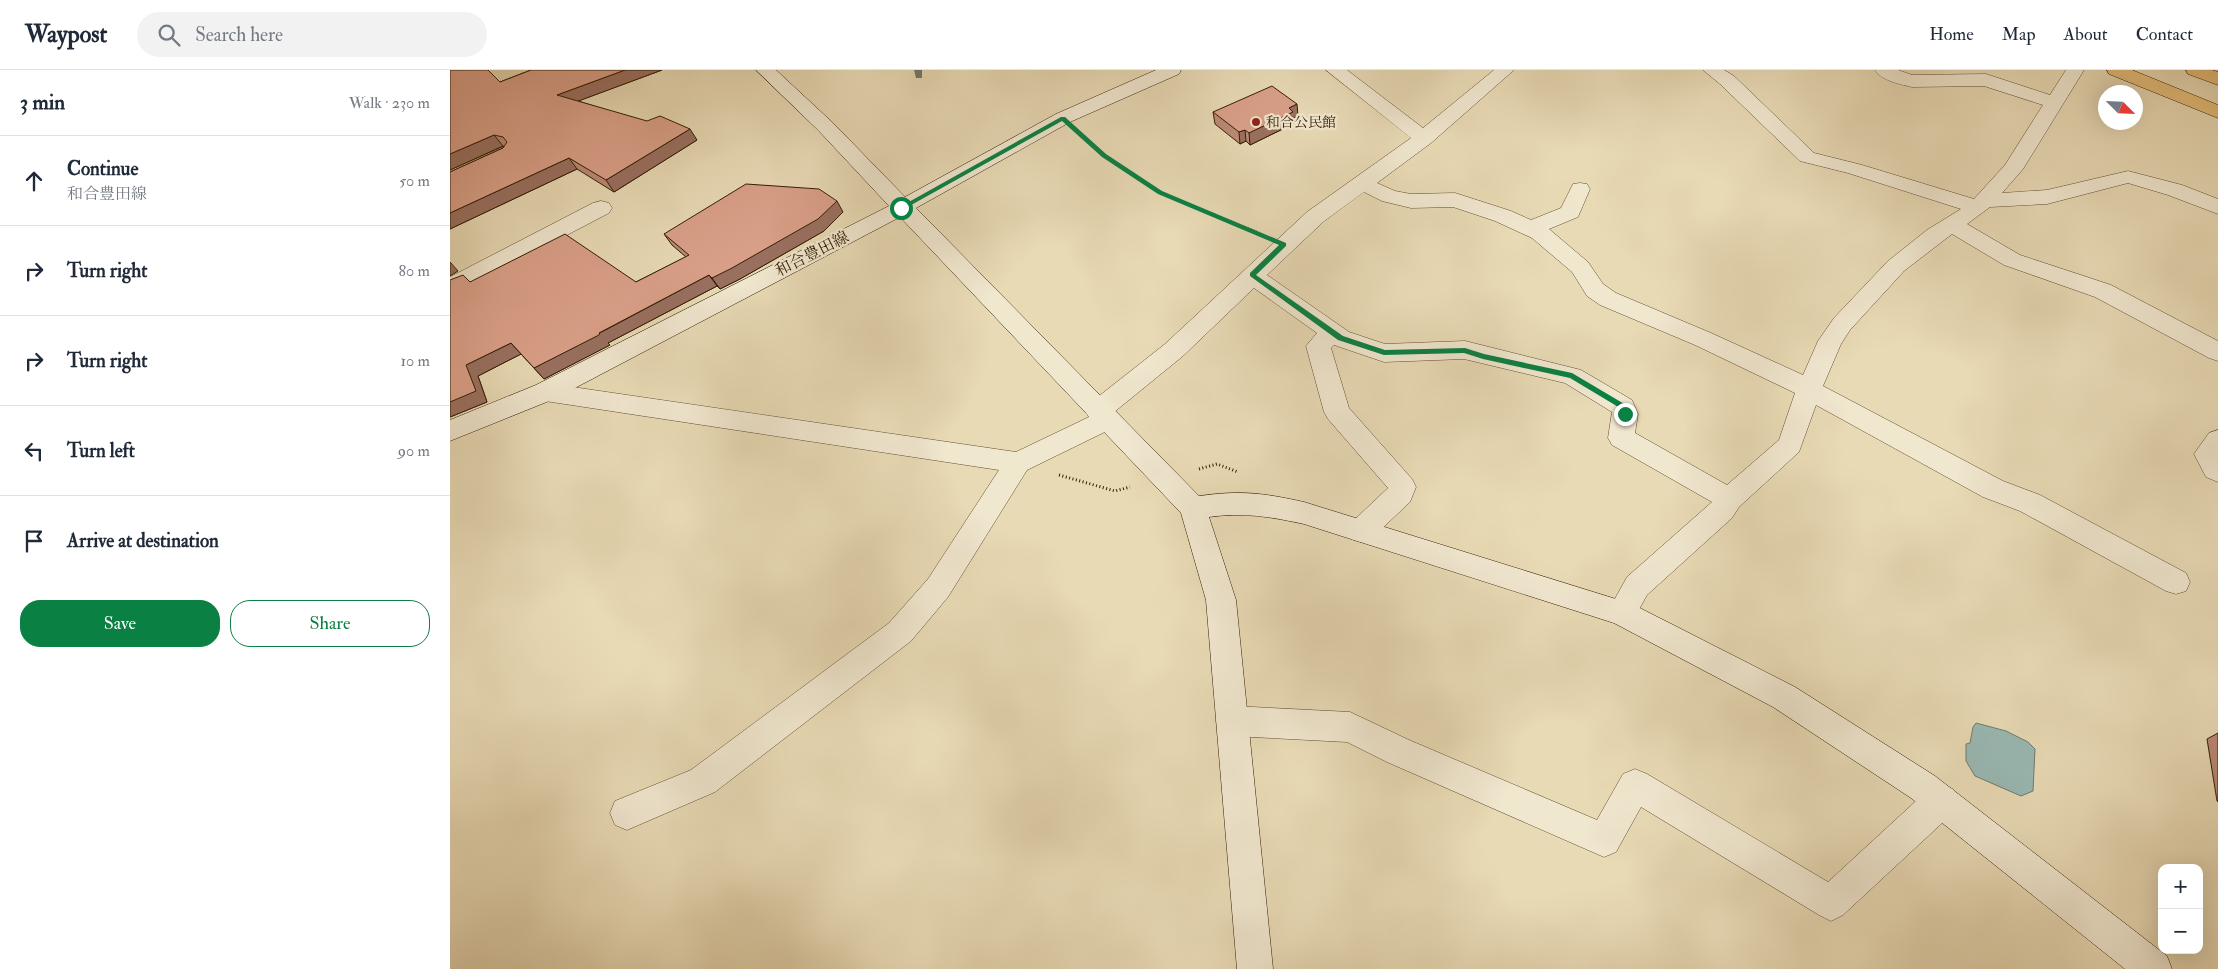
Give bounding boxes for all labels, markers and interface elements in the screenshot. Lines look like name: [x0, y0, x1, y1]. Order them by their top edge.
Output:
search box: [137, 12, 487, 57]
text: Waypost: [25, 19, 107, 50]
icon: search: [155, 21, 183, 49]
text: Search here: [195, 23, 283, 47]
text: Home: [1929, 23, 1974, 46]
text: Map: [2002, 23, 2036, 46]
text: About: [2064, 23, 2108, 46]
text: Contact: [2136, 23, 2193, 46]
north arrow: [2098, 85, 2143, 130]
text: 3 min: [20, 89, 65, 116]
text: Walk · 230 m: [349, 93, 430, 113]
place label: 和合公民館: [1266, 114, 1336, 131]
marker: 和合公民館: [1250, 116, 1262, 128]
text: Continue: [67, 157, 138, 181]
icon: ahead: [20, 167, 48, 195]
text: 50 m: [399, 171, 430, 191]
text: 和合豊田線: [67, 184, 147, 204]
route start: [890, 197, 913, 220]
street label: 和合豊田線: [772, 227, 852, 281]
icon: right: [20, 257, 48, 285]
text: Turn right: [67, 259, 147, 283]
text: 80 m: [399, 261, 430, 281]
icon: right: [20, 347, 48, 375]
text: Turn right: [67, 349, 147, 373]
text: 10 m: [400, 351, 430, 371]
route end: [1614, 403, 1637, 426]
icon: left: [20, 437, 48, 465]
text: Turn left: [67, 439, 135, 463]
text: 90 m: [398, 441, 430, 461]
icon: arrive: [20, 527, 48, 555]
text: Arrive at destination: [67, 529, 219, 553]
button: Save: [20, 600, 220, 647]
button: Share: [230, 600, 430, 647]
map controls: [2158, 864, 2203, 954]
button: +: [2158, 864, 2203, 909]
button: −: [2158, 909, 2203, 954]

